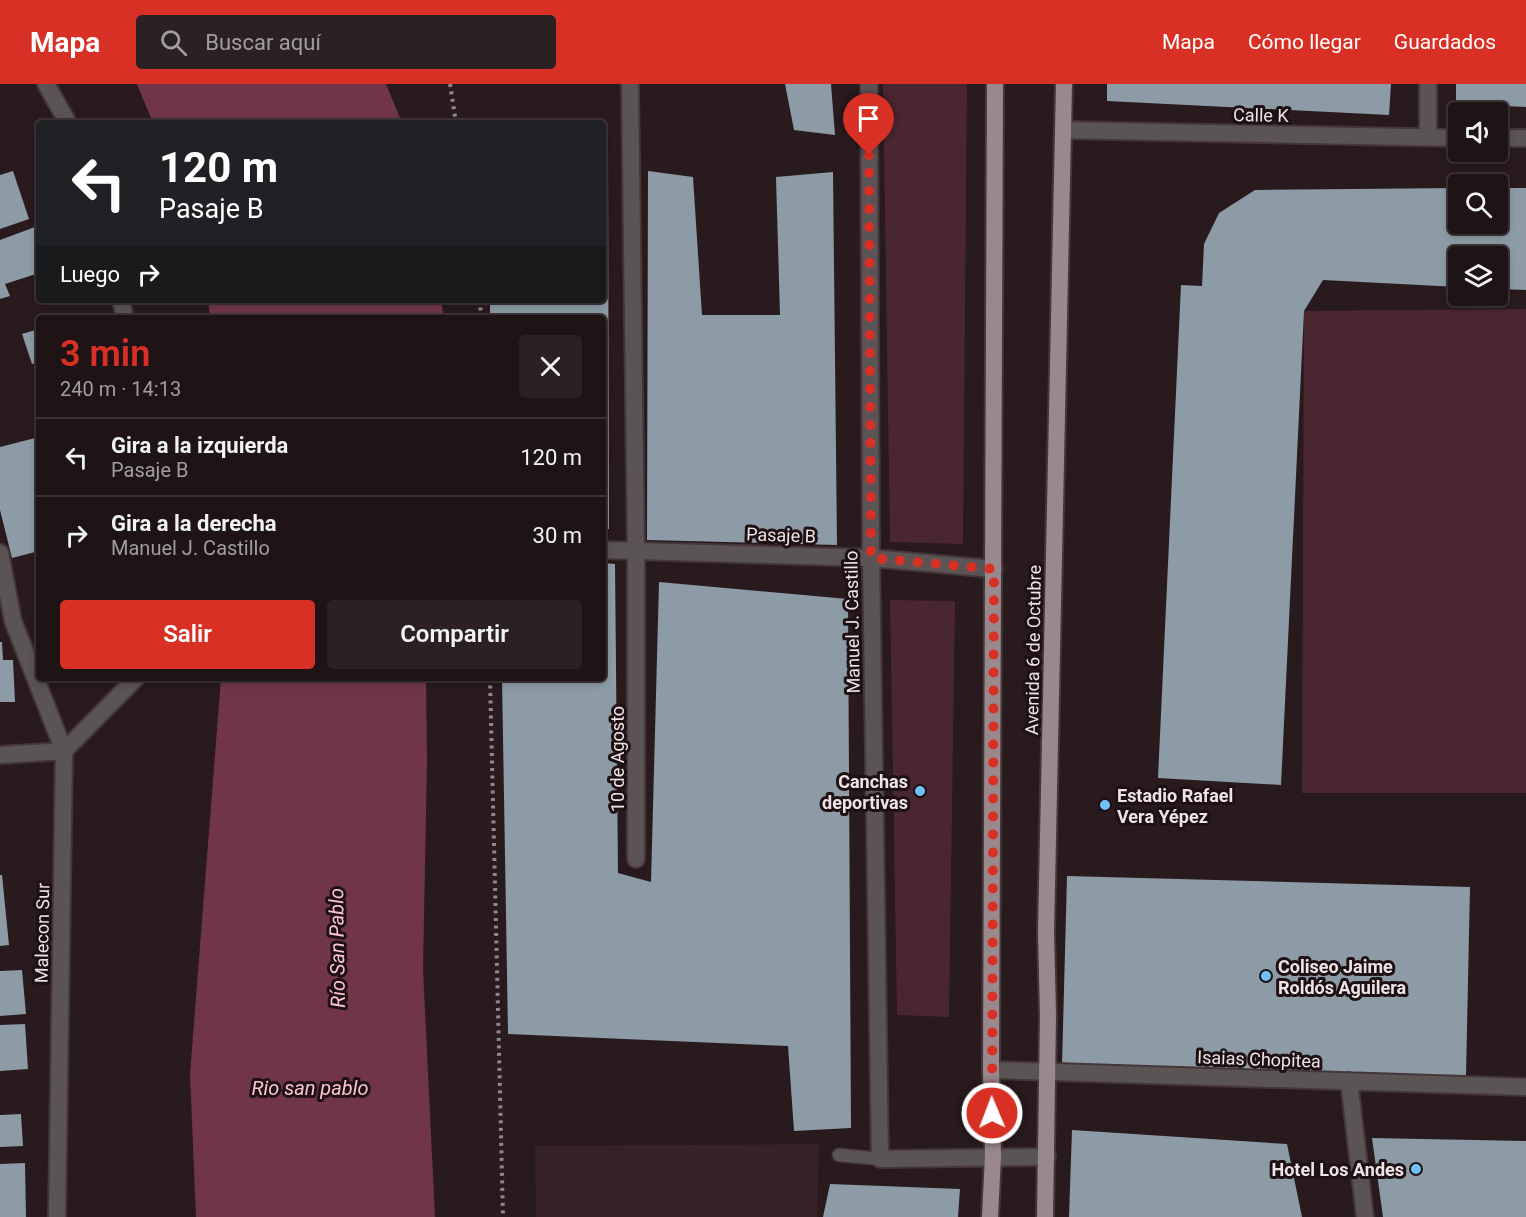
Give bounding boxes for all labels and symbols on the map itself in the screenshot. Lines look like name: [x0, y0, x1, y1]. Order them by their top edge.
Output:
pin: [843, 93, 894, 155]
street label: Calle K: [1233, 104, 1290, 126]
street label: Pasaje B: [746, 523, 816, 547]
street label: Manuel J. Castillo: [840, 550, 864, 694]
street label: Avenida 6 de Octubre: [1021, 565, 1045, 735]
street label: 10 de Agosto: [607, 706, 628, 812]
place label: Canchas deportivas: [822, 771, 908, 813]
marker: Canchas deportivas: [913, 784, 927, 798]
place label: Estadio Rafael Vera Yépez: [1117, 785, 1233, 827]
marker: Estadio Rafael Vera Yépez: [1098, 798, 1112, 812]
street label: Malecon Sur: [31, 883, 53, 983]
water label: Río San Pablo: [324, 888, 350, 1008]
place label: Coliseo Jaime Roldós Aguilera: [1278, 956, 1406, 998]
marker: Coliseo Jaime Roldós Aguilera: [1259, 969, 1273, 983]
street label: Isaias Chopitea: [1197, 1046, 1321, 1072]
water label: Rio san pablo: [252, 1076, 368, 1100]
position arrow: [960, 1081, 1024, 1145]
place label: Hotel Los Andes: [1271, 1159, 1404, 1180]
marker: Hotel Los Andes: [1409, 1162, 1423, 1176]

